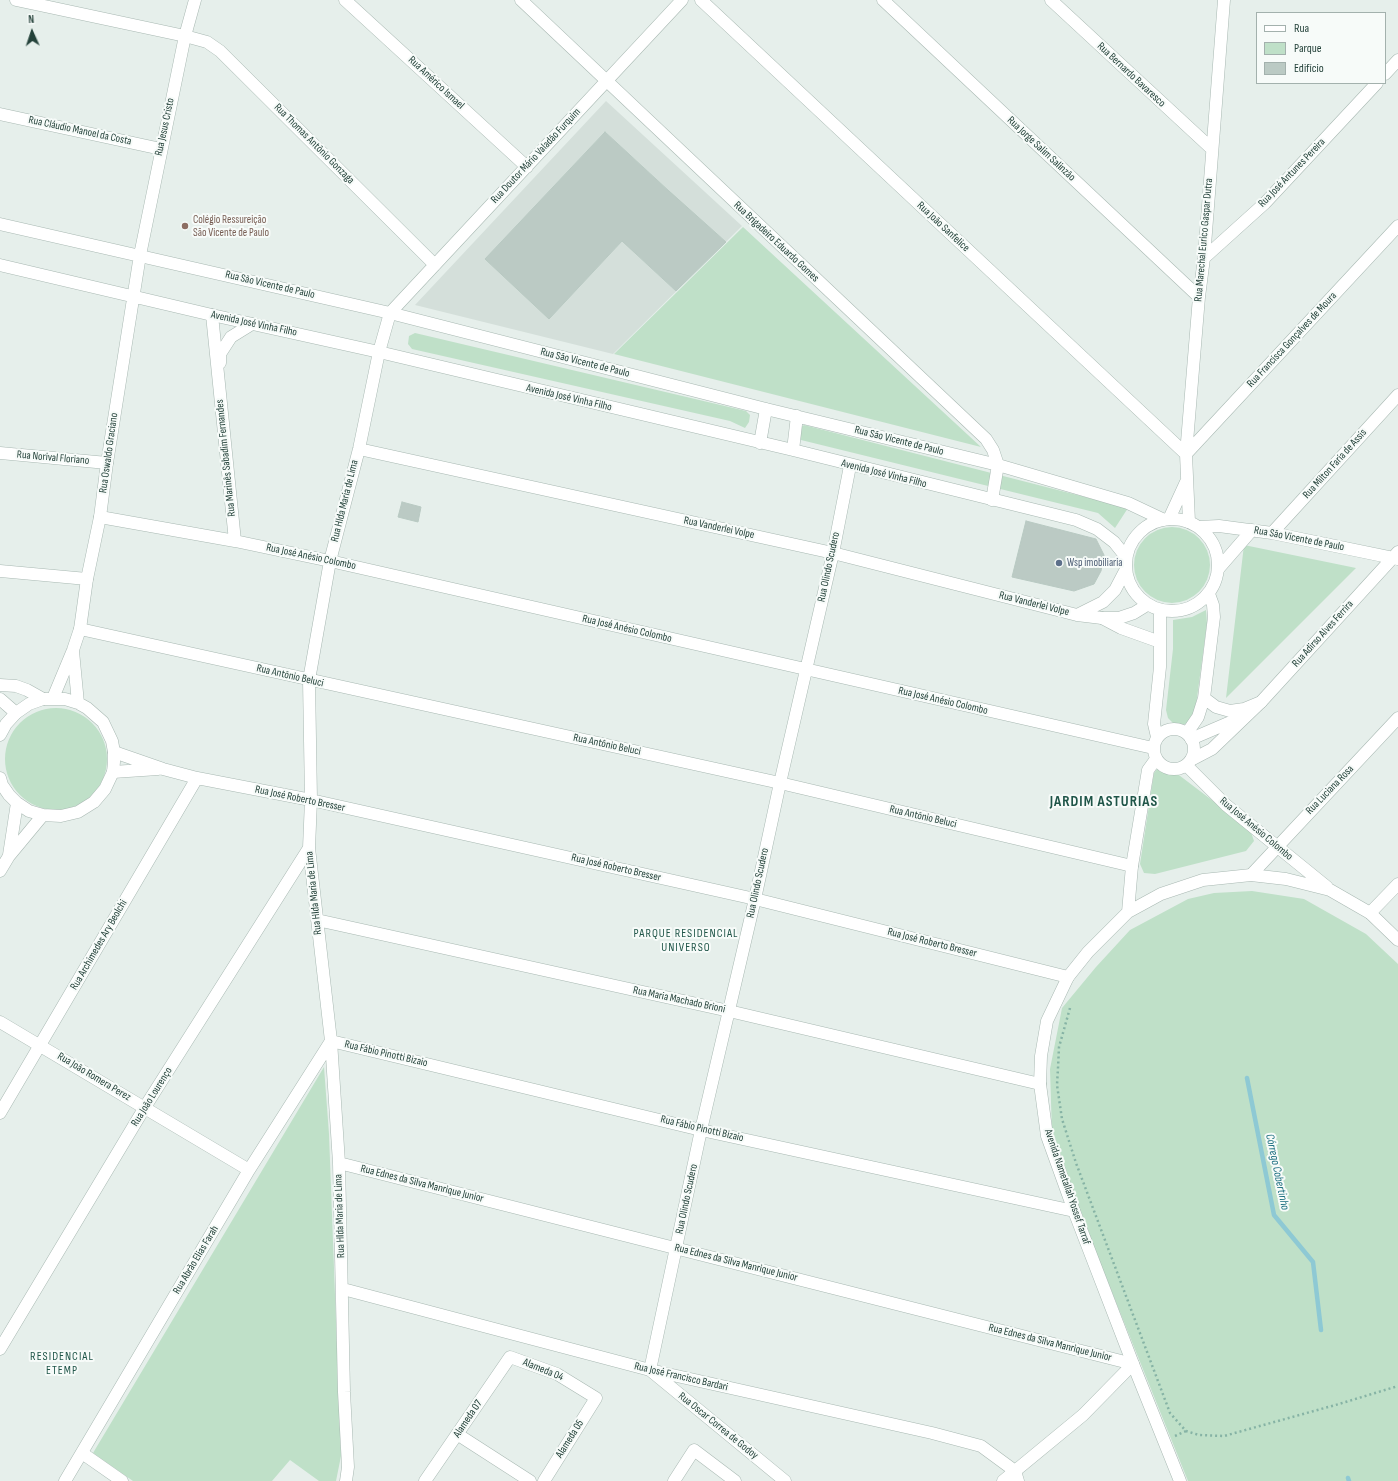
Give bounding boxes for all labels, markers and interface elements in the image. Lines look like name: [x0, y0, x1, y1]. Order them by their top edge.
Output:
north arrow: [12, 12, 52, 52]
legend: [1256, 12, 1386, 84]
text: N: [28, 13, 35, 26]
text: Rua: [1294, 21, 1309, 36]
street label: Rua Bernardo Bavaresco: [1094, 40, 1168, 110]
text: Parque: [1294, 41, 1322, 56]
street label: Rua Américo Ismael: [405, 54, 467, 112]
text: Edifício: [1294, 61, 1324, 76]
street label: Rua Jesus Cristo: [152, 97, 178, 157]
street label: Rua Thomas Antônio Gonzaga: [271, 101, 357, 187]
street label: Rua Doutor Mário Valadão Furquim: [488, 106, 584, 206]
street label: Rua Cláudio Manoel da Costa: [27, 114, 133, 148]
street label: Rua Jorge Salim Salinzão: [1004, 114, 1078, 184]
street label: Rua José Antunes Pereira: [1256, 136, 1328, 210]
street label: Rua Marechal Eurico Gaspar Dutra: [1192, 178, 1216, 302]
street label: Rua Brigadeiro Eduardo Gomes: [731, 199, 821, 285]
street label: Rua João Sanfelice: [914, 199, 972, 255]
place label: Colégio Ressureição São Vicente de Paulo: [193, 213, 269, 239]
marker: Colégio Ressureição São Vicente de Paulo: [180, 221, 190, 231]
street label: Rua São Vicente de Paulo: [224, 268, 316, 302]
street label: Rua Francisca Gonçalves de Moura: [1244, 290, 1340, 390]
street label: Avenida José Vinha Filho: [210, 308, 298, 340]
street label: Rua São Vicente de Paulo: [539, 346, 631, 380]
street label: Avenida José Vinha Filho: [525, 382, 613, 414]
street label: Rua Marinês Sabadim Fernandes: [213, 399, 239, 517]
street label: Rua Oswaldo Graciano: [97, 412, 121, 494]
street label: Rua São Vicente de Paulo: [853, 424, 945, 458]
street label: Rua Milton Faria de Assis: [1300, 426, 1370, 502]
street label: Rua Norival Floriano: [16, 448, 90, 468]
street label: Avenida José Vinha Filho: [840, 457, 928, 491]
street label: Rua Hlda Maria de Lima: [328, 459, 362, 543]
street label: Rua Vanderlei Volpe: [682, 514, 756, 542]
street label: Rua São Vicente de Paulo: [1253, 524, 1345, 554]
street label: Rua Olindo Scudero: [815, 531, 843, 603]
street label: Rua José Anésio Colombo: [265, 541, 357, 573]
place label: Wsp imobiliaria: [1067, 556, 1123, 570]
marker: Wsp imobiliaria: [1054, 558, 1064, 568]
street label: Rua Vanderlei Volpe: [998, 589, 1070, 619]
street label: Rua Adirso Alves Ferrira: [1290, 598, 1356, 670]
street label: Rua José Anésio Colombo: [581, 612, 673, 646]
street label: Rua Antônio Beluci: [255, 662, 325, 690]
street label: Rua José Anésio Colombo: [897, 684, 989, 718]
street label: Rua Antônio Beluci: [572, 731, 642, 759]
street label: Rua Luciana Rosa: [1303, 763, 1357, 817]
street label: Rua José Roberto Bresser: [254, 783, 346, 815]
district label: JARDIM ASTURIAS: [1050, 793, 1158, 811]
street label: Rua José Anésio Colombo: [1217, 795, 1295, 863]
street label: Rua Antônio Beluci: [888, 803, 958, 831]
street label: Rua Olindo Scudero: [744, 847, 772, 919]
street label: Rua Hlda Maria de Lima: [303, 851, 325, 935]
street label: Rua José Roberto Bresser: [570, 851, 662, 885]
street label: Rua Archimedes Ary Beolchi: [68, 897, 130, 993]
street label: Rua José Roberto Bresser: [886, 926, 978, 960]
district label: PARQUE RESIDENCIAL UNIVERSO: [634, 927, 738, 955]
street label: Rua Maria Machado Brioni: [632, 984, 726, 1016]
street label: Rua Fábio Pinotti Bizaio: [343, 1038, 429, 1070]
street label: Rua João Romera Perez: [55, 1050, 133, 1104]
street label: Rua João Lourenço: [129, 1065, 175, 1129]
street label: Rua Fábio Pinotti Bizaio: [659, 1113, 745, 1145]
street label: Avenida Nametallah Yossef Tarraf: [1041, 1127, 1093, 1247]
water label: Córrego Cobertinho: [1262, 1133, 1292, 1211]
street label: Rua Ednes da Silva Manrique Junior: [359, 1162, 485, 1206]
street label: Rua Olindo Scudero: [673, 1163, 701, 1235]
street label: Rua Hlda Maria de Lima: [332, 1174, 348, 1258]
street label: Rua Abrão Elias Farah: [170, 1223, 222, 1297]
street label: Rua Ednes da Silva Manrique Junior: [673, 1241, 799, 1285]
street label: Rua Ednes da Silva Manrique Junior: [987, 1321, 1113, 1365]
district label: RESIDENCIAL ETEMP: [30, 1350, 94, 1378]
street label: Alameda 04: [521, 1356, 565, 1384]
street label: Rua José Francisco Bardari: [633, 1360, 729, 1394]
street label: Rua Oscar Correa de Godoy: [675, 1390, 761, 1462]
street label: Alameda 07: [451, 1398, 485, 1440]
street label: Alameda 05: [553, 1417, 587, 1461]

